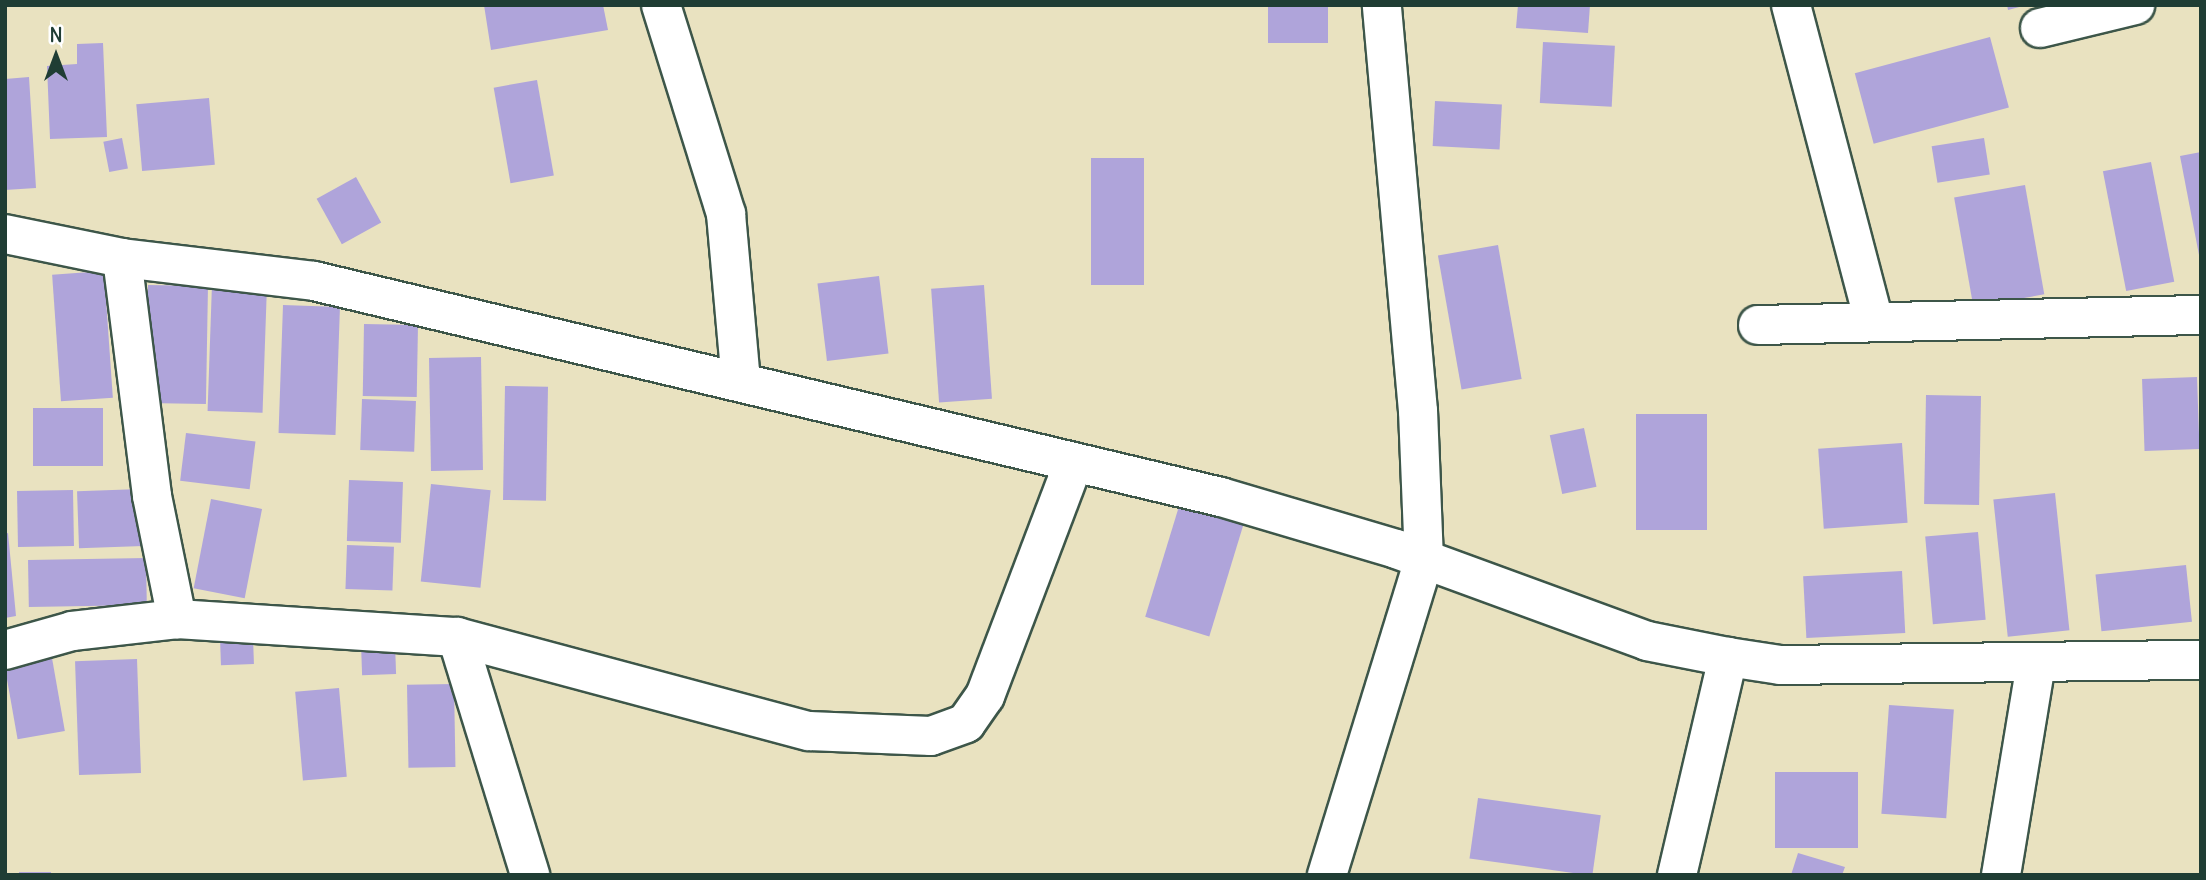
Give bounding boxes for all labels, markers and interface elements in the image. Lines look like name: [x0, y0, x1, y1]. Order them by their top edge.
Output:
north arrow: [21, 21, 91, 91]
text: N: [49, 23, 63, 47]

